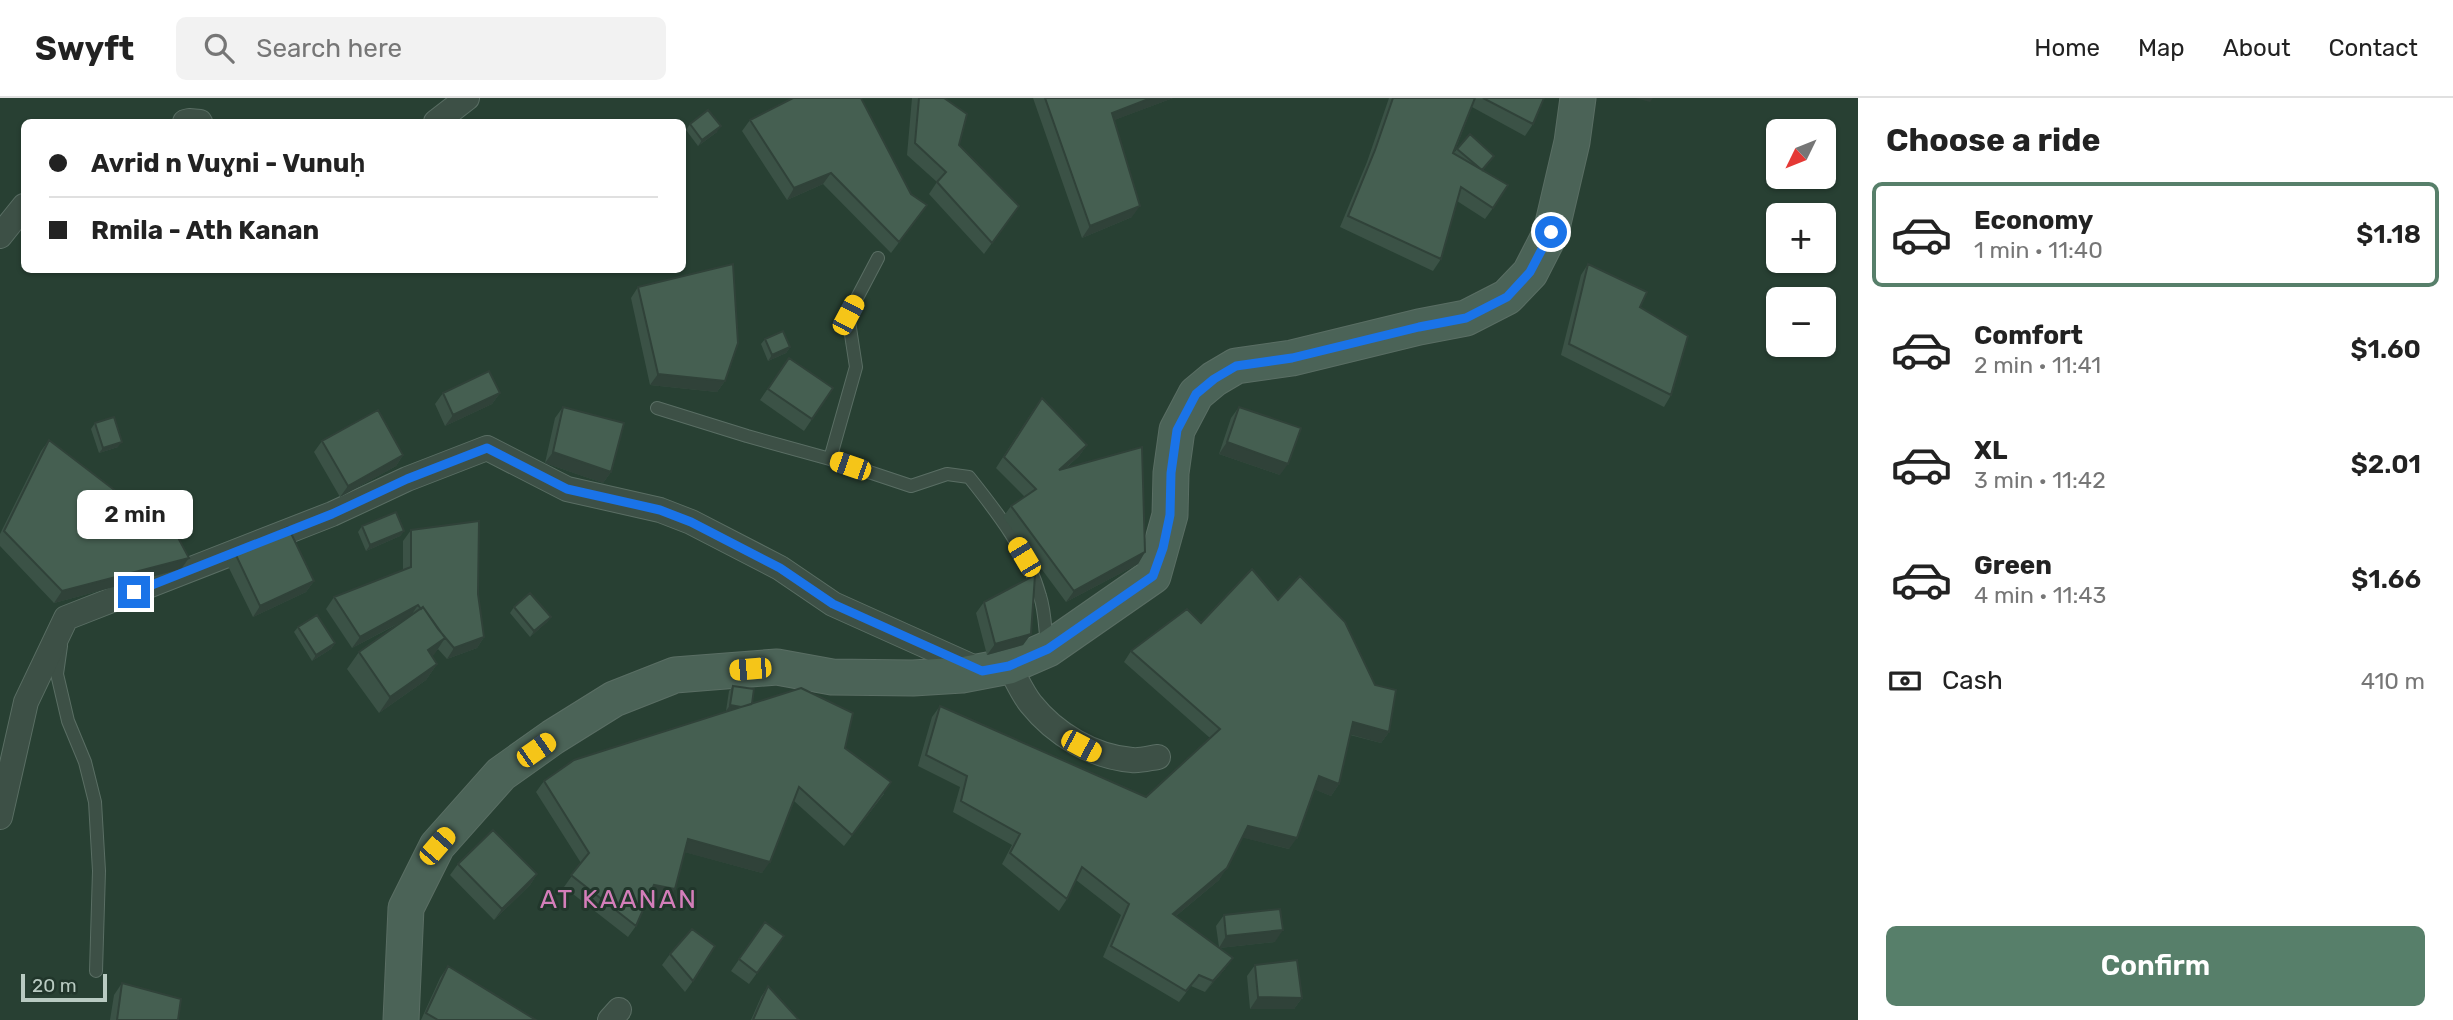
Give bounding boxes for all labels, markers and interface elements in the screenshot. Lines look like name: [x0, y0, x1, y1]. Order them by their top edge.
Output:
search box: [176, 17, 666, 80]
text: Swyft: [35, 29, 134, 68]
icon: search: [200, 29, 238, 67]
text: Search here: [256, 33, 402, 64]
text: Home: [2034, 34, 2100, 62]
text: Map: [2138, 34, 2185, 62]
text: About: [2223, 34, 2291, 62]
text: Contact: [2329, 34, 2418, 62]
north arrow: [1766, 119, 1836, 189]
map controls: [1766, 119, 1836, 357]
text: Choose a ride: [1886, 121, 2100, 159]
text: Avrid n Vuɣni - Vunuḥ: [91, 148, 365, 179]
button: +: [1766, 203, 1836, 273]
icon: car: [1890, 203, 1953, 266]
text: Economy: [1974, 205, 2093, 236]
text: Rmila - Ath Kanan: [91, 215, 319, 246]
route start: [1535, 216, 1567, 248]
text: $1.18: [2356, 219, 2421, 250]
text: 1 min · 11:40: [1974, 236, 2103, 264]
button: −: [1766, 287, 1836, 357]
car: [829, 292, 868, 338]
icon: car: [1890, 318, 1953, 381]
text: Comfort: [1974, 320, 2083, 351]
text: $1.60: [2351, 334, 2421, 365]
text: 2 min · 11:41: [1974, 351, 2101, 379]
icon: car: [1890, 433, 1953, 496]
text: XL: [1974, 435, 2007, 466]
car: [827, 449, 874, 483]
text: $2.01: [2351, 449, 2421, 480]
text: 3 min · 11:42: [1974, 466, 2106, 494]
callout: 2 min: [76, 490, 192, 540]
text: 2 min: [104, 500, 166, 528]
car: [1005, 534, 1044, 580]
icon: car: [1890, 548, 1953, 611]
text: Green: [1974, 550, 2052, 581]
text: $1.66: [2351, 564, 2421, 595]
route end: [118, 576, 150, 608]
text: 4 min · 11:43: [1974, 581, 2106, 609]
car: [729, 657, 772, 681]
icon: cash: [1886, 662, 1924, 700]
text: Cash: [1942, 665, 2003, 696]
text: 410 m: [2361, 667, 2425, 695]
car: [1058, 727, 1105, 765]
car: [513, 729, 560, 771]
car: [416, 823, 459, 869]
district label: AT KAANAN: [540, 884, 698, 915]
button: Confirm: [1886, 926, 2425, 1006]
scale bar: [21, 971, 107, 1003]
text: 20 m: [32, 974, 77, 997]

